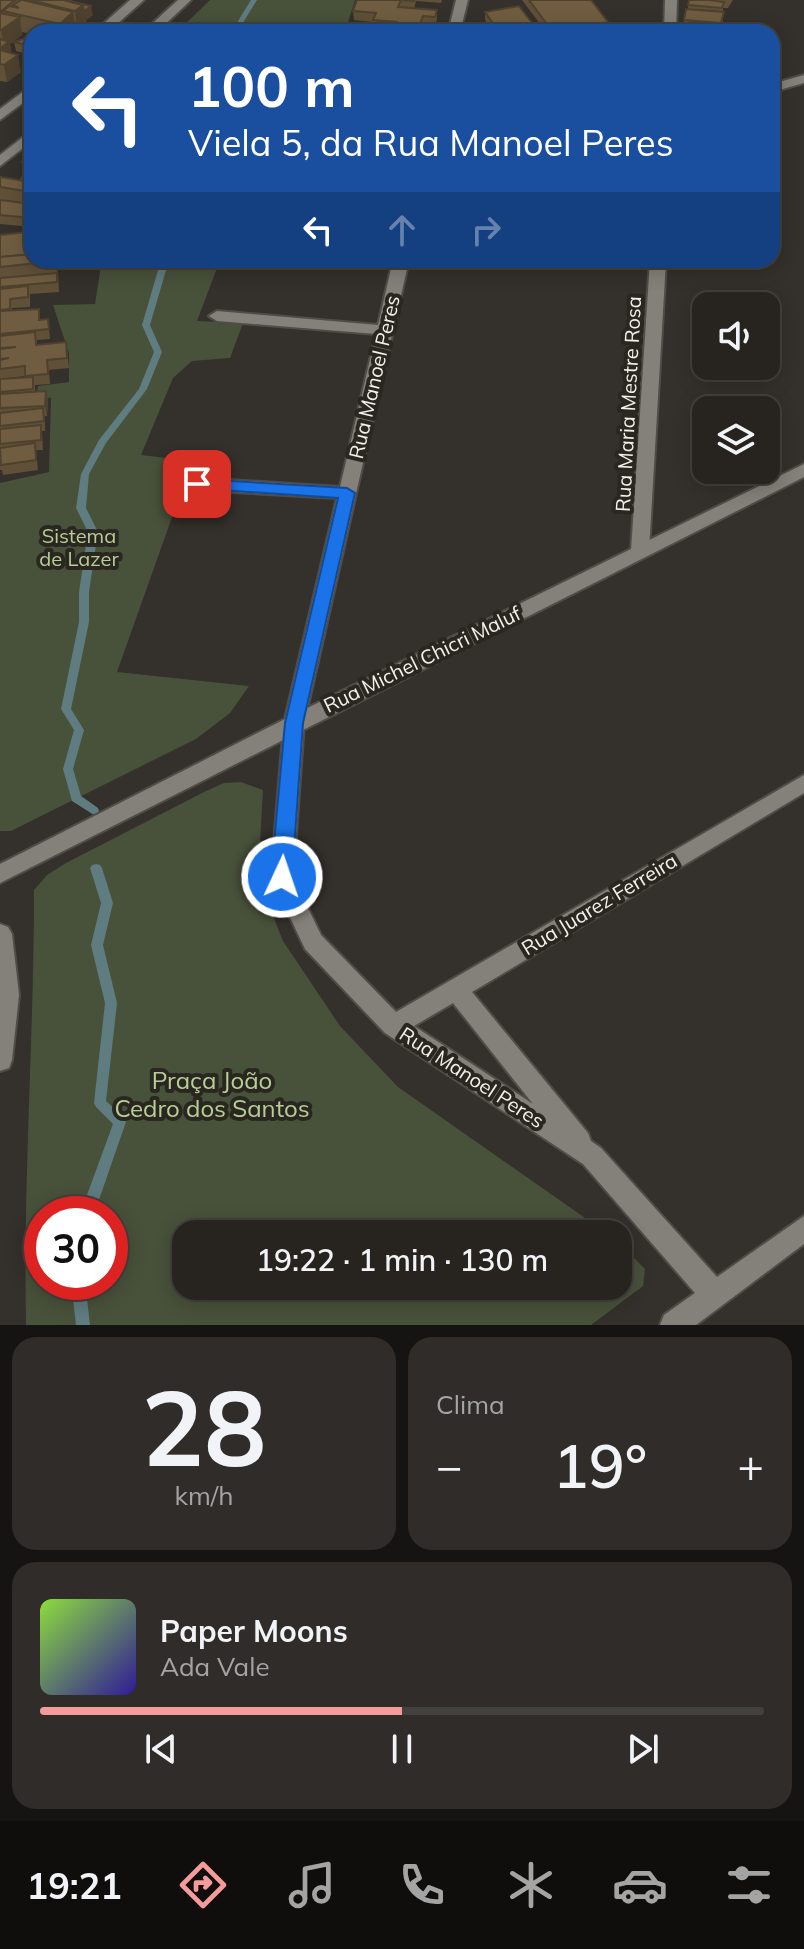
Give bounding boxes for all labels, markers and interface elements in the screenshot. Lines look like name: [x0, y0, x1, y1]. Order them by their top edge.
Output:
text: 100 m: [188, 51, 355, 121]
icon: left: [56, 56, 160, 160]
text: Viela 5, da Rua Manoel Peres: [188, 120, 674, 165]
icon: left: [296, 208, 340, 252]
icon: ahead: [380, 208, 424, 252]
icon: right: [464, 208, 508, 252]
map controls: [692, 292, 780, 484]
button: sound: [692, 292, 780, 380]
street label: Rua Manoel Peres: [343, 293, 405, 461]
street label: Rua Maria Mestre Rosa: [610, 295, 646, 513]
button: layers: [692, 396, 780, 484]
pin: [163, 450, 231, 518]
icon: arrive: [175, 462, 219, 506]
park label: Sistema de Lazer: [39, 523, 119, 571]
street label: Rua Michel Chicri Maluf: [319, 600, 525, 718]
position arrow: [240, 835, 324, 919]
street label: Rua Juarez Ferreira: [517, 848, 681, 960]
street label: Rua Manoel Peres: [395, 1021, 549, 1133]
park label: Praça João Cedro dos Santos: [114, 1065, 310, 1123]
speed limit sign: 30: [24, 1196, 128, 1300]
text: 19:22 · 1 min · 130 m: [256, 1241, 548, 1279]
text: 28: [142, 1361, 266, 1492]
text: Clima: [436, 1388, 505, 1421]
text: 19°: [553, 1428, 647, 1503]
text: −: [436, 1438, 462, 1493]
text: +: [738, 1438, 764, 1493]
text: km/h: [175, 1479, 233, 1512]
text: Paper Moons: [160, 1612, 348, 1650]
text: Ada Vale: [160, 1650, 270, 1683]
icon: previous: [139, 1727, 183, 1771]
icon: pause: [380, 1727, 424, 1771]
icon: next: [621, 1727, 665, 1771]
icon: directions: [175, 1857, 231, 1913]
icon: music: [284, 1857, 340, 1913]
icon: phone: [394, 1857, 450, 1913]
icon: climate: [503, 1857, 559, 1913]
icon: car: [612, 1857, 668, 1913]
icon: filters: [721, 1857, 777, 1913]
text: 19:21: [27, 1863, 122, 1908]

